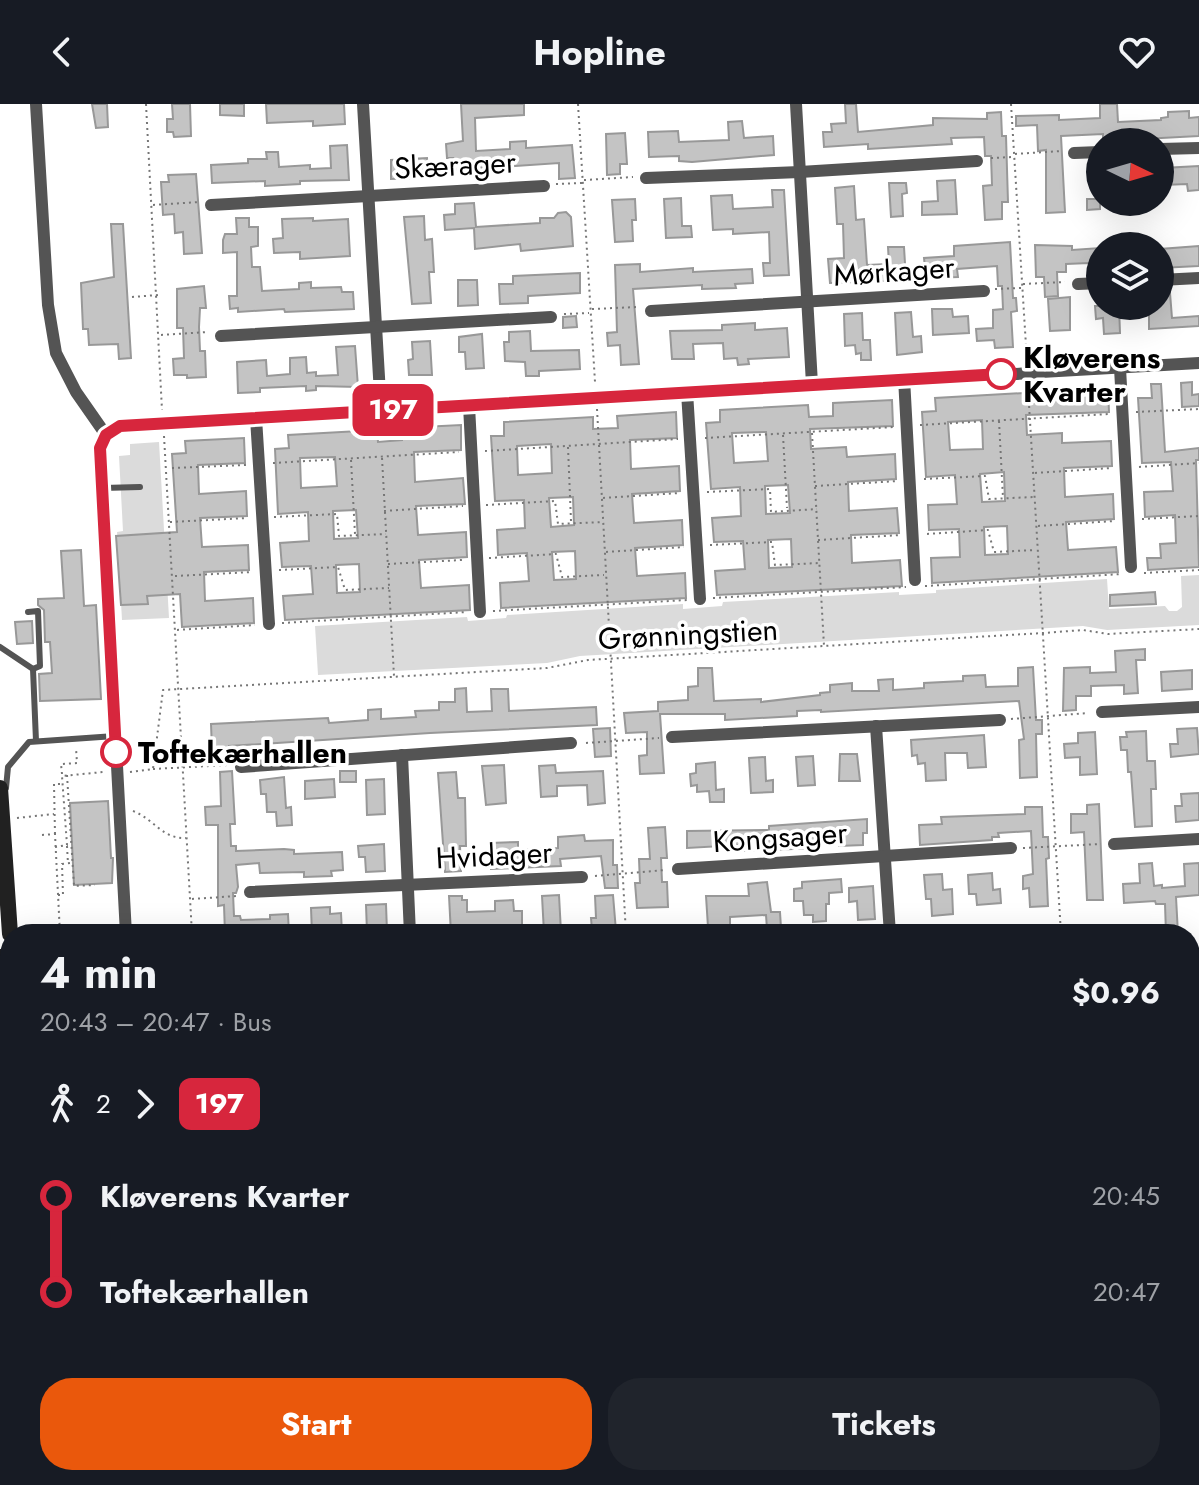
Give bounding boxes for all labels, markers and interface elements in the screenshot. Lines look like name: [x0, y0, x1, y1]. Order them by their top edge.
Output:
text: Hopline: [533, 26, 666, 78]
icon: back: [40, 30, 84, 74]
icon: heart: [1115, 30, 1159, 74]
north arrow: [1086, 128, 1174, 216]
map controls: [1086, 128, 1174, 320]
street label: Skærager: [393, 140, 518, 190]
button: layers: [1086, 232, 1174, 320]
street label: Mørkager: [832, 245, 957, 297]
place label: Kløverens Kvarter: [1023, 336, 1161, 413]
marker: Kløverens Kvarter: [986, 359, 1016, 389]
line badge: 197: [347, 384, 439, 436]
text: 197: [368, 389, 418, 430]
street label: Grønningstien: [597, 608, 779, 660]
place label: Toftekærhallen: [138, 731, 347, 774]
marker: Toftekærhallen: [101, 737, 131, 767]
street label: Kongsager: [711, 811, 849, 863]
street label: Hvidager: [435, 830, 554, 880]
text: 4 min: [40, 941, 157, 1005]
text: $0.96: [1072, 971, 1160, 1014]
text: 20:43 – 20:47 · Bus: [40, 1003, 271, 1041]
icon: walk: [40, 1082, 84, 1126]
icon: forward: [123, 1082, 167, 1126]
text: 197: [195, 1083, 244, 1124]
text: 2: [96, 1085, 111, 1123]
text: Kløverens Kvarter: [100, 1175, 349, 1218]
text: 20:45: [1092, 1177, 1160, 1215]
text: Toftekærhallen: [100, 1271, 309, 1314]
text: 20:47: [1093, 1273, 1160, 1311]
button: Start: [40, 1378, 592, 1470]
button: Tickets: [608, 1378, 1160, 1470]

